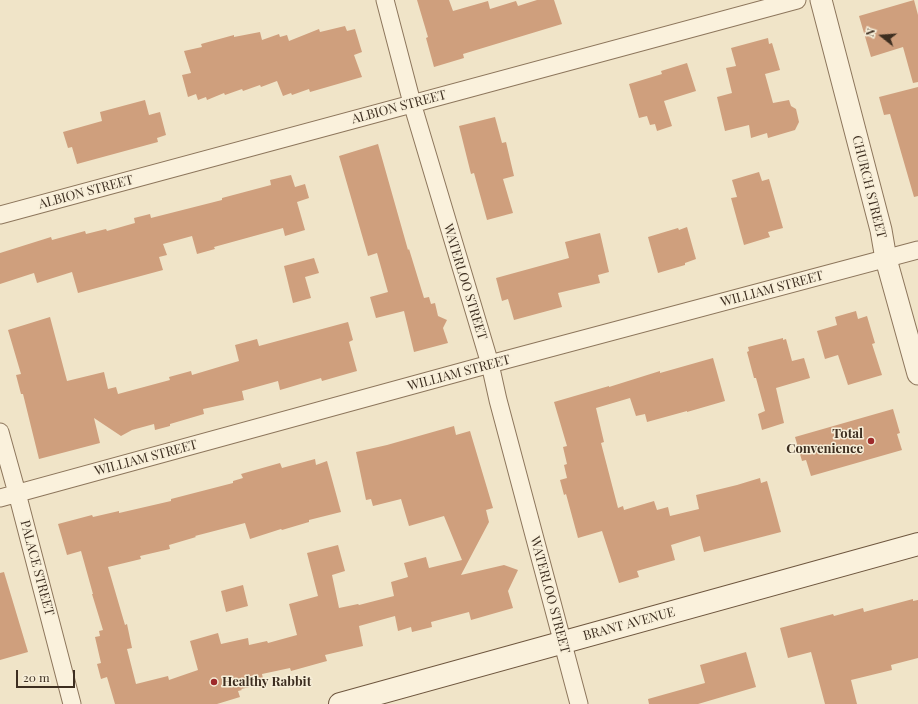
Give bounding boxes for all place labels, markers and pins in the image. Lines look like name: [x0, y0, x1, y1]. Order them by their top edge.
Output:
place label: Total Convenience: [786, 426, 863, 457]
marker: Total Convenience: [866, 436, 876, 446]
place label: Healthy Rabbit: [222, 674, 311, 690]
marker: Healthy Rabbit: [209, 677, 219, 687]

